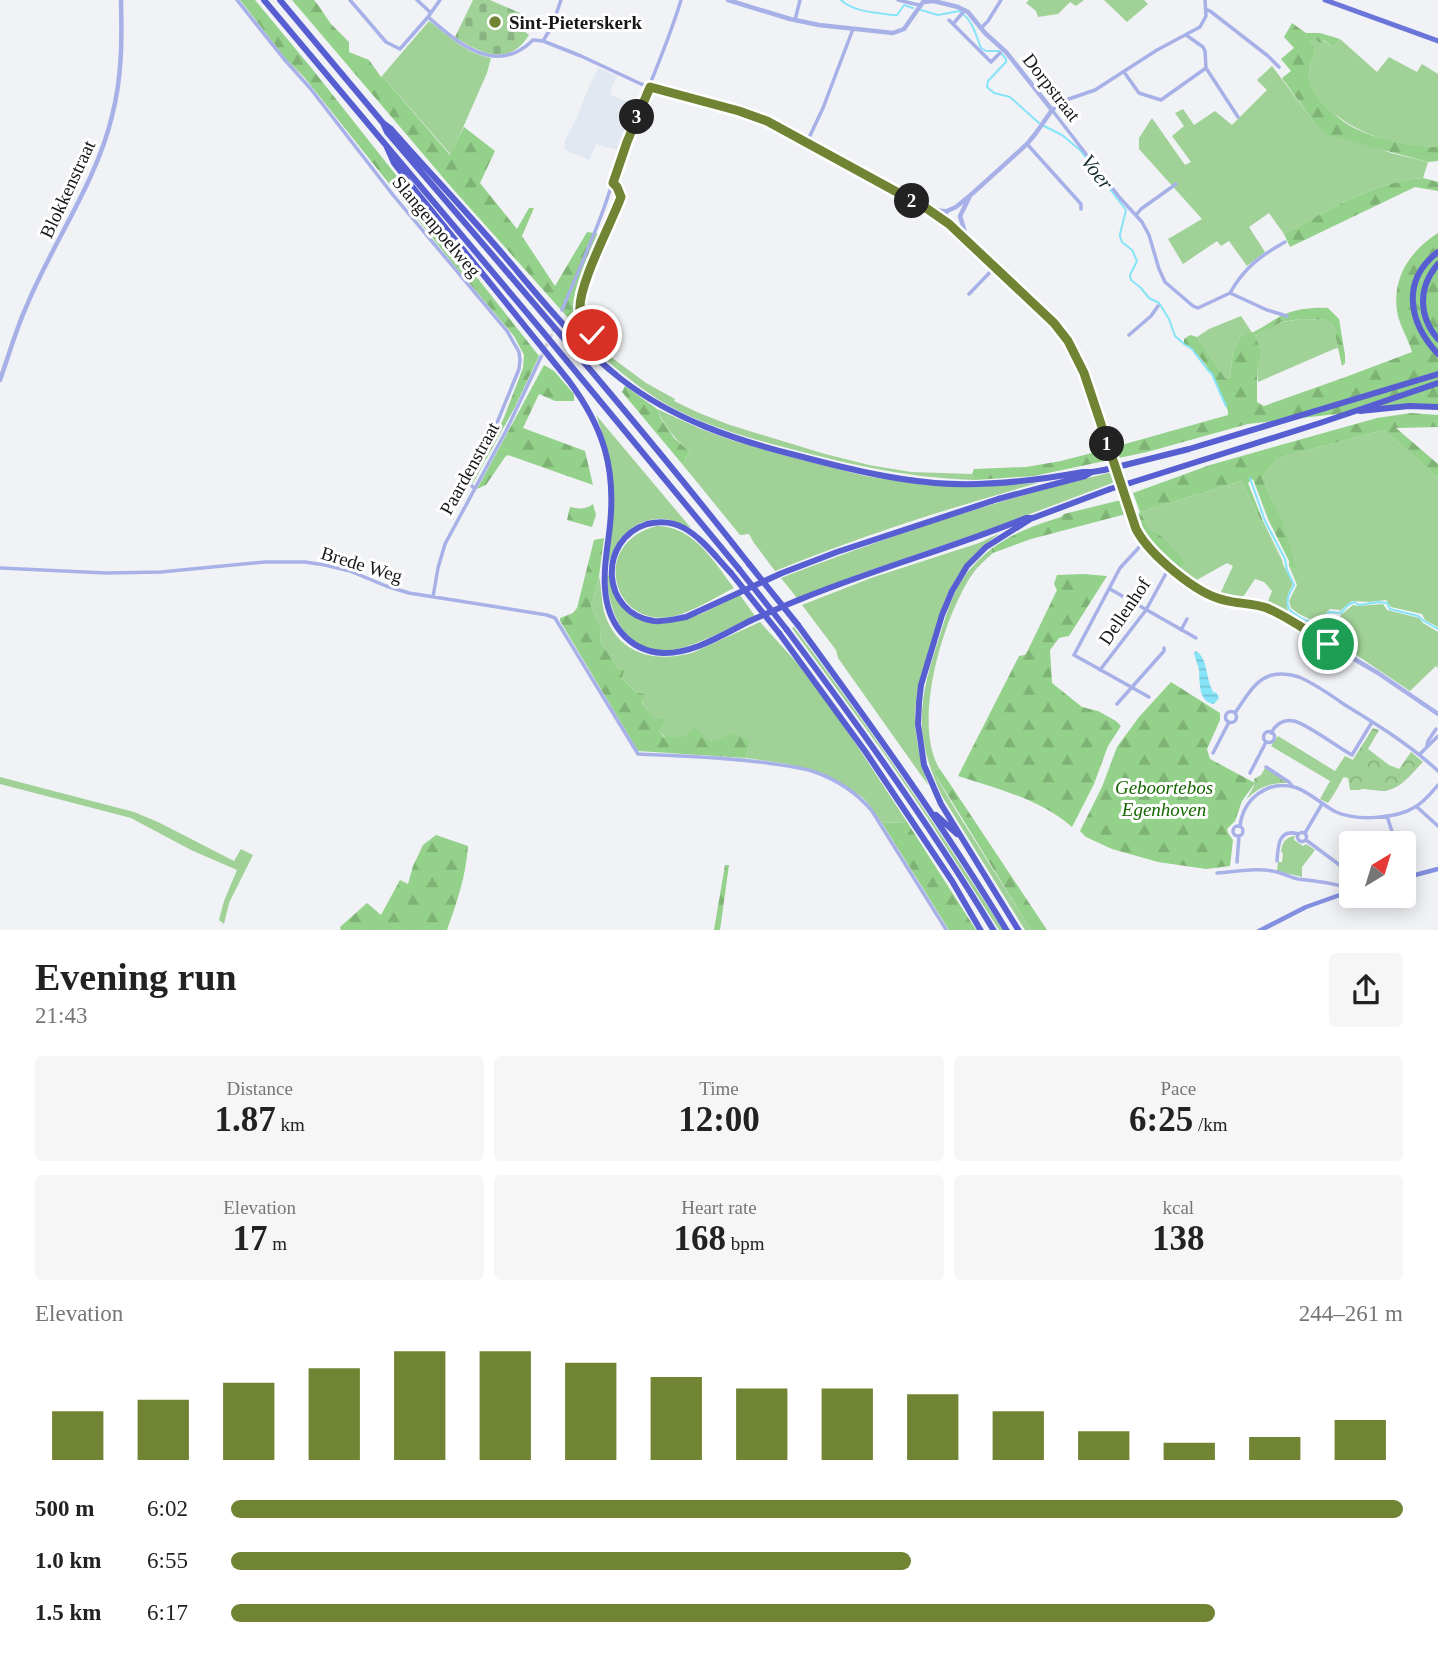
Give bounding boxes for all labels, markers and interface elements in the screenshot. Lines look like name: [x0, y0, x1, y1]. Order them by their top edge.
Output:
place label: Sint-Pieterskerk: [509, 12, 642, 33]
marker: Sint-Pieterskerk: [487, 14, 503, 30]
street label: Dorpstraat: [1019, 49, 1085, 126]
pin: 3: [620, 100, 654, 134]
text: 3: [632, 106, 641, 127]
street label: Blokkenstraat: [36, 136, 100, 241]
water label: Voer: [1076, 149, 1119, 195]
street label: Slangenpoelweg: [388, 171, 485, 282]
pin: 2: [894, 184, 930, 218]
text: 2: [907, 190, 916, 211]
pin: [562, 305, 622, 365]
icon: check: [573, 316, 611, 354]
street label: Paardenstraat: [435, 418, 504, 518]
pin: 1: [1090, 426, 1124, 462]
text: 1: [1102, 433, 1111, 454]
street label: Brede Weg: [319, 542, 406, 587]
street label: Dellenhof: [1094, 573, 1155, 649]
pin: [1298, 614, 1358, 674]
icon: arrive: [1309, 625, 1347, 663]
park label: Geboortebos Egenhoven: [1115, 777, 1213, 820]
north arrow: [1339, 831, 1416, 908]
map controls: [1339, 831, 1416, 908]
button: share: [1329, 953, 1403, 1027]
text: Evening run: [35, 956, 237, 998]
text: 21:43: [35, 1003, 87, 1028]
text: Distance: [226, 1078, 293, 1099]
text: Time: [699, 1078, 739, 1099]
text: Pace: [1160, 1078, 1196, 1099]
text: 1.87: [215, 1100, 276, 1139]
text: 12:00: [678, 1100, 760, 1139]
text: 6:25: [1129, 1100, 1193, 1139]
text: km: [276, 1114, 305, 1135]
text: /km: [1193, 1114, 1228, 1135]
text: Elevation: [223, 1197, 296, 1218]
text: Heart rate: [681, 1197, 757, 1218]
text: kcal: [1163, 1197, 1194, 1218]
text: 17: [232, 1219, 267, 1258]
text: 168: [673, 1219, 726, 1258]
text: 138: [1152, 1219, 1205, 1258]
text: m: [267, 1233, 287, 1254]
text: bpm: [726, 1233, 765, 1254]
text: Elevation: [35, 1301, 123, 1326]
text: 244–261 m: [1299, 1301, 1403, 1326]
text: 500 m: [35, 1496, 94, 1521]
text: 6:02: [147, 1496, 188, 1521]
text: 1.0 km: [35, 1548, 101, 1573]
text: 6:55: [147, 1548, 188, 1573]
text: 1.5 km: [35, 1600, 101, 1625]
text: 6:17: [147, 1600, 188, 1625]

